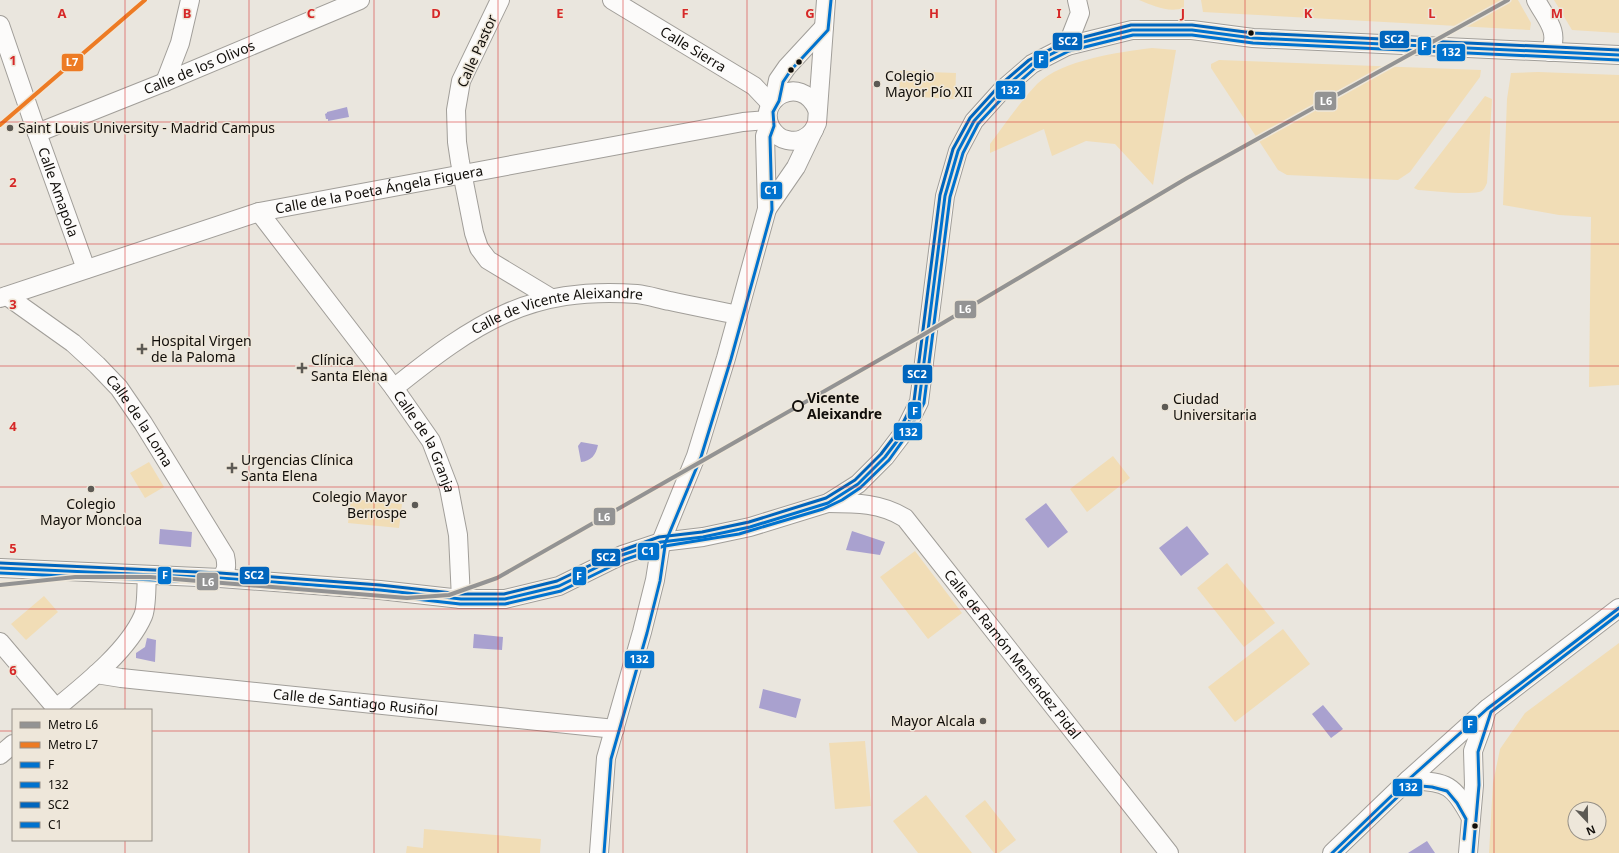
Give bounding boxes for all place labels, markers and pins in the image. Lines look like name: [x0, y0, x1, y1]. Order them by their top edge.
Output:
unlabelled marker: [1246, 28, 1256, 38]
unlabelled marker: [794, 57, 804, 67]
unlabelled marker: [786, 65, 796, 75]
place label: Colegio Mayor Pío XII: [885, 66, 973, 101]
marker: Colegio Mayor Pío XII: [872, 79, 882, 89]
place label: Saint Louis University - Madrid Campus: [18, 118, 275, 137]
marker: Saint Louis University - Madrid Campus: [5, 123, 15, 133]
place label: Hospital Virgen de la Paloma: [151, 331, 252, 366]
marker: Hospital Virgen de la Paloma: [136, 343, 148, 355]
place label: Clínica Santa Elena: [311, 350, 388, 385]
marker: Clínica Santa Elena: [296, 362, 308, 374]
place label: Vicente Aleixandre: [807, 388, 882, 423]
place label: Ciudad Universitaria: [1173, 389, 1257, 424]
marker: Vicente Aleixandre: [792, 400, 804, 412]
marker: Ciudad Universitaria: [1160, 402, 1170, 412]
place label: Urgencias Clínica Santa Elena: [241, 450, 353, 485]
marker: Urgencias Clínica Santa Elena: [226, 462, 238, 474]
marker: Colegio Mayor Moncloa: [86, 484, 96, 494]
place label: Colegio Mayor Berrospe: [312, 487, 407, 522]
place label: Colegio Mayor Moncloa: [40, 494, 142, 529]
marker: Colegio Mayor Berrospe: [410, 500, 420, 510]
place label: Mayor Alcala: [891, 711, 975, 730]
marker: Mayor Alcala: [978, 716, 988, 726]
unlabelled marker: [1470, 821, 1480, 831]

